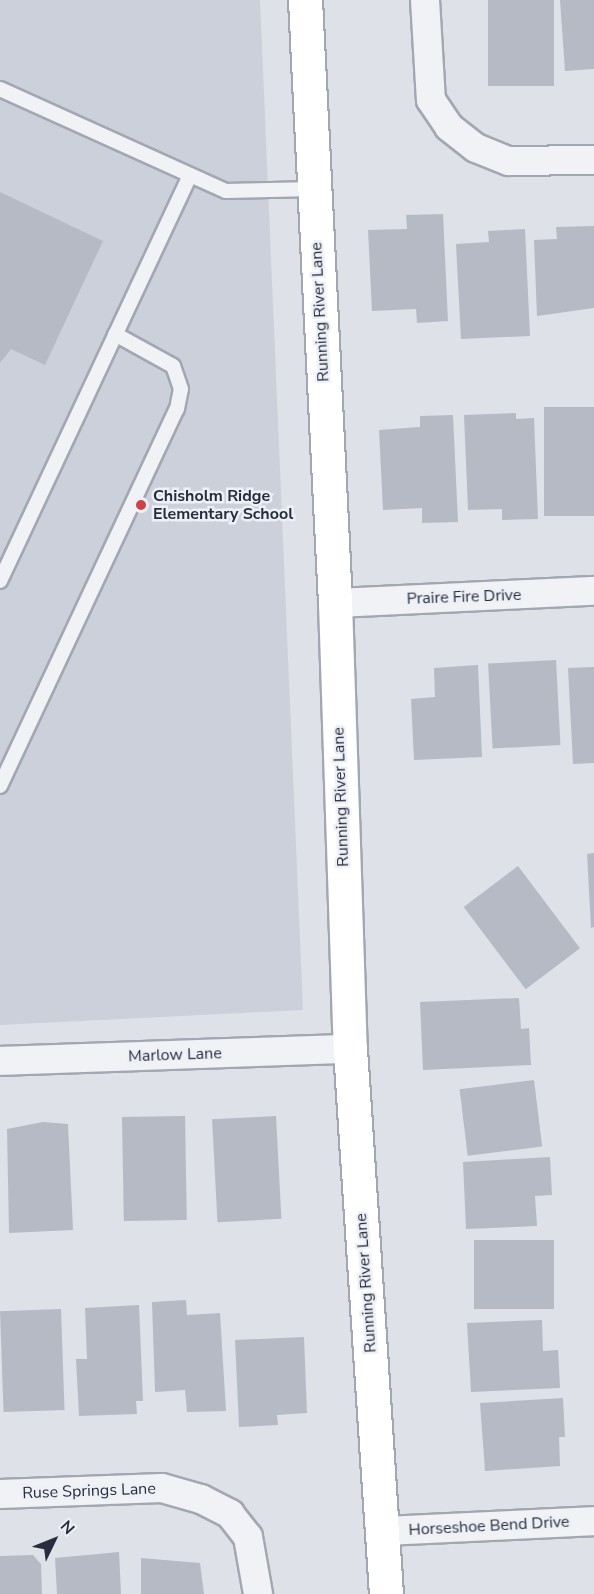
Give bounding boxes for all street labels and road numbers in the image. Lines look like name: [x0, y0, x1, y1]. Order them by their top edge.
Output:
street label: Running River Lane: [307, 242, 333, 382]
street label: Praire Fire Drive: [406, 585, 522, 609]
street label: Running River Lane: [329, 727, 353, 867]
street label: Marlow Lane: [128, 1044, 222, 1066]
street label: Running River Lane: [352, 1213, 380, 1353]
street label: Ruse Springs Lane: [22, 1479, 156, 1503]
street label: Horseshoe Bend Drive: [408, 1512, 570, 1540]

